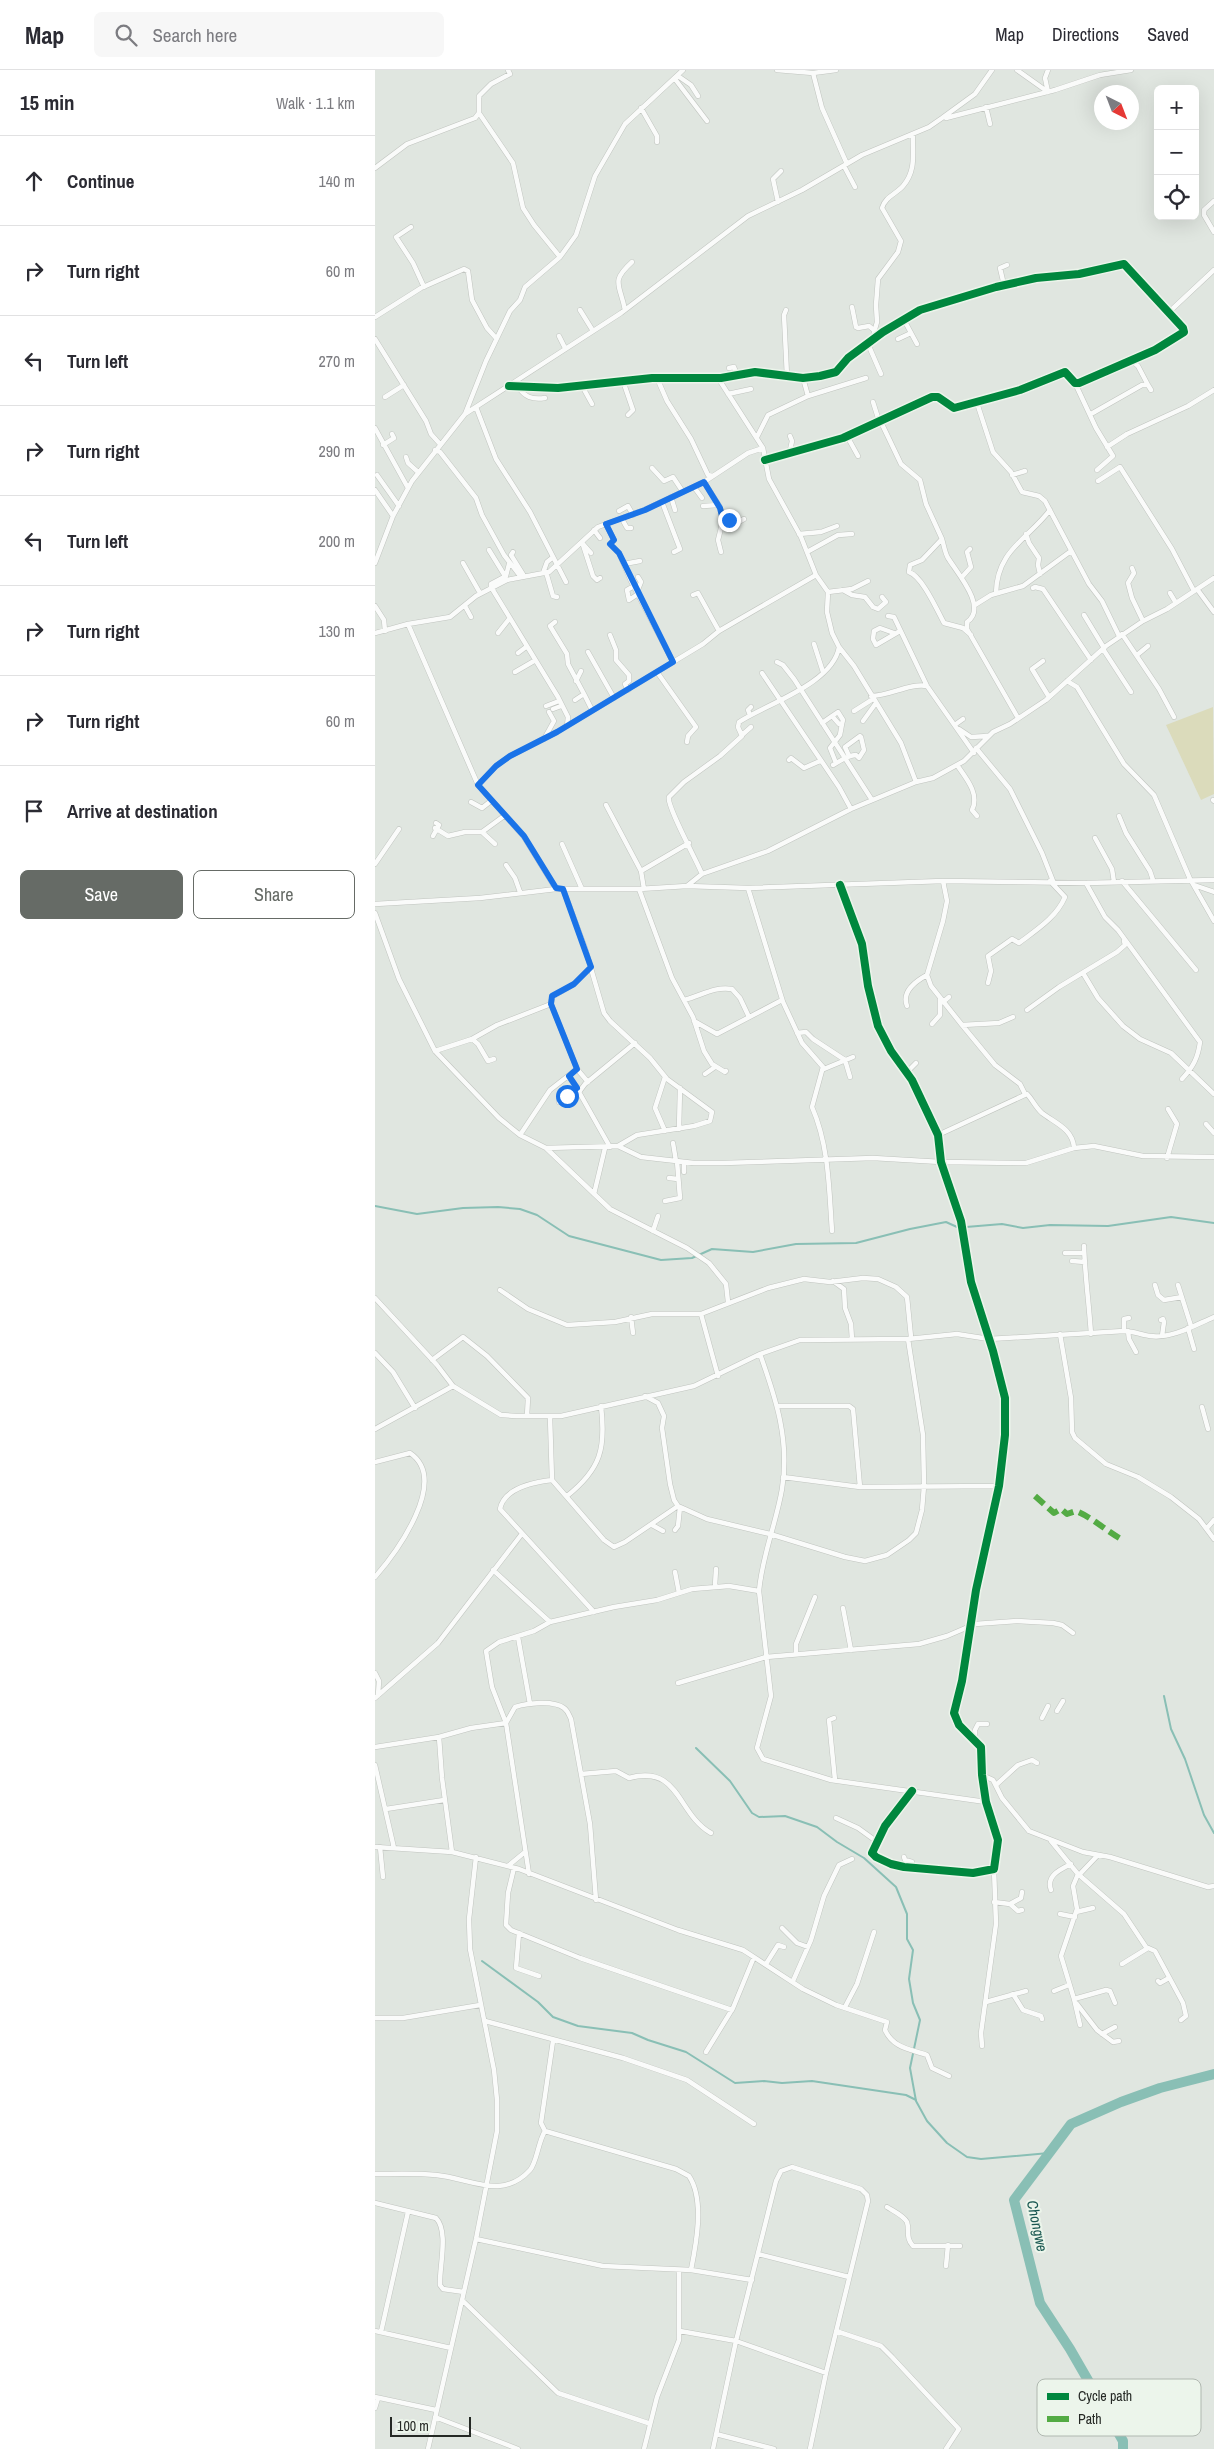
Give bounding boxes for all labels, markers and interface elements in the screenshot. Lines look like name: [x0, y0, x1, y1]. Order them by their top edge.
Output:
search box: [94, 12, 444, 57]
text: Map: [25, 19, 64, 51]
icon: search: [112, 21, 140, 49]
text: Search here: [152, 22, 237, 48]
text: Map: [995, 22, 1024, 47]
text: Directions: [1052, 22, 1119, 47]
text: Saved: [1147, 22, 1189, 47]
north arrow: [1094, 85, 1139, 130]
map controls: [1154, 85, 1199, 220]
button: +: [1154, 85, 1199, 130]
text: 15 min: [20, 88, 75, 117]
text: Walk · 1.1 km: [276, 92, 355, 114]
button: −: [1154, 130, 1199, 175]
icon: ahead: [20, 167, 48, 195]
text: Continue: [67, 168, 135, 194]
text: 140 m: [319, 170, 355, 192]
button: locate: [1154, 175, 1199, 220]
icon: right: [20, 257, 48, 285]
text: Turn right: [67, 258, 139, 284]
text: 60 m: [326, 260, 355, 282]
icon: left: [20, 347, 48, 375]
text: Turn left: [67, 348, 128, 374]
text: 270 m: [319, 350, 355, 372]
icon: right: [20, 437, 48, 465]
text: Turn right: [67, 438, 139, 464]
text: 290 m: [319, 440, 355, 462]
route end: [718, 509, 741, 532]
icon: left: [20, 527, 48, 555]
text: Turn left: [67, 528, 128, 554]
text: 200 m: [319, 530, 355, 552]
icon: right: [20, 617, 48, 645]
text: Turn right: [67, 618, 139, 644]
text: 130 m: [319, 620, 355, 642]
icon: right: [20, 707, 48, 735]
text: Turn right: [67, 708, 139, 734]
text: 60 m: [326, 710, 355, 732]
icon: arrive: [20, 797, 48, 825]
text: Arrive at destination: [67, 798, 218, 824]
button: Save: [20, 870, 183, 919]
button: Share: [193, 870, 355, 919]
route start: [556, 1085, 579, 1108]
water label: Chongwe: [1022, 2198, 1053, 2254]
legend: [1037, 2379, 1201, 2436]
text: Cycle path: [1078, 2387, 1132, 2405]
text: Path: [1078, 2410, 1102, 2428]
scale bar: [390, 2414, 471, 2437]
text: 100 m: [397, 2417, 429, 2435]

